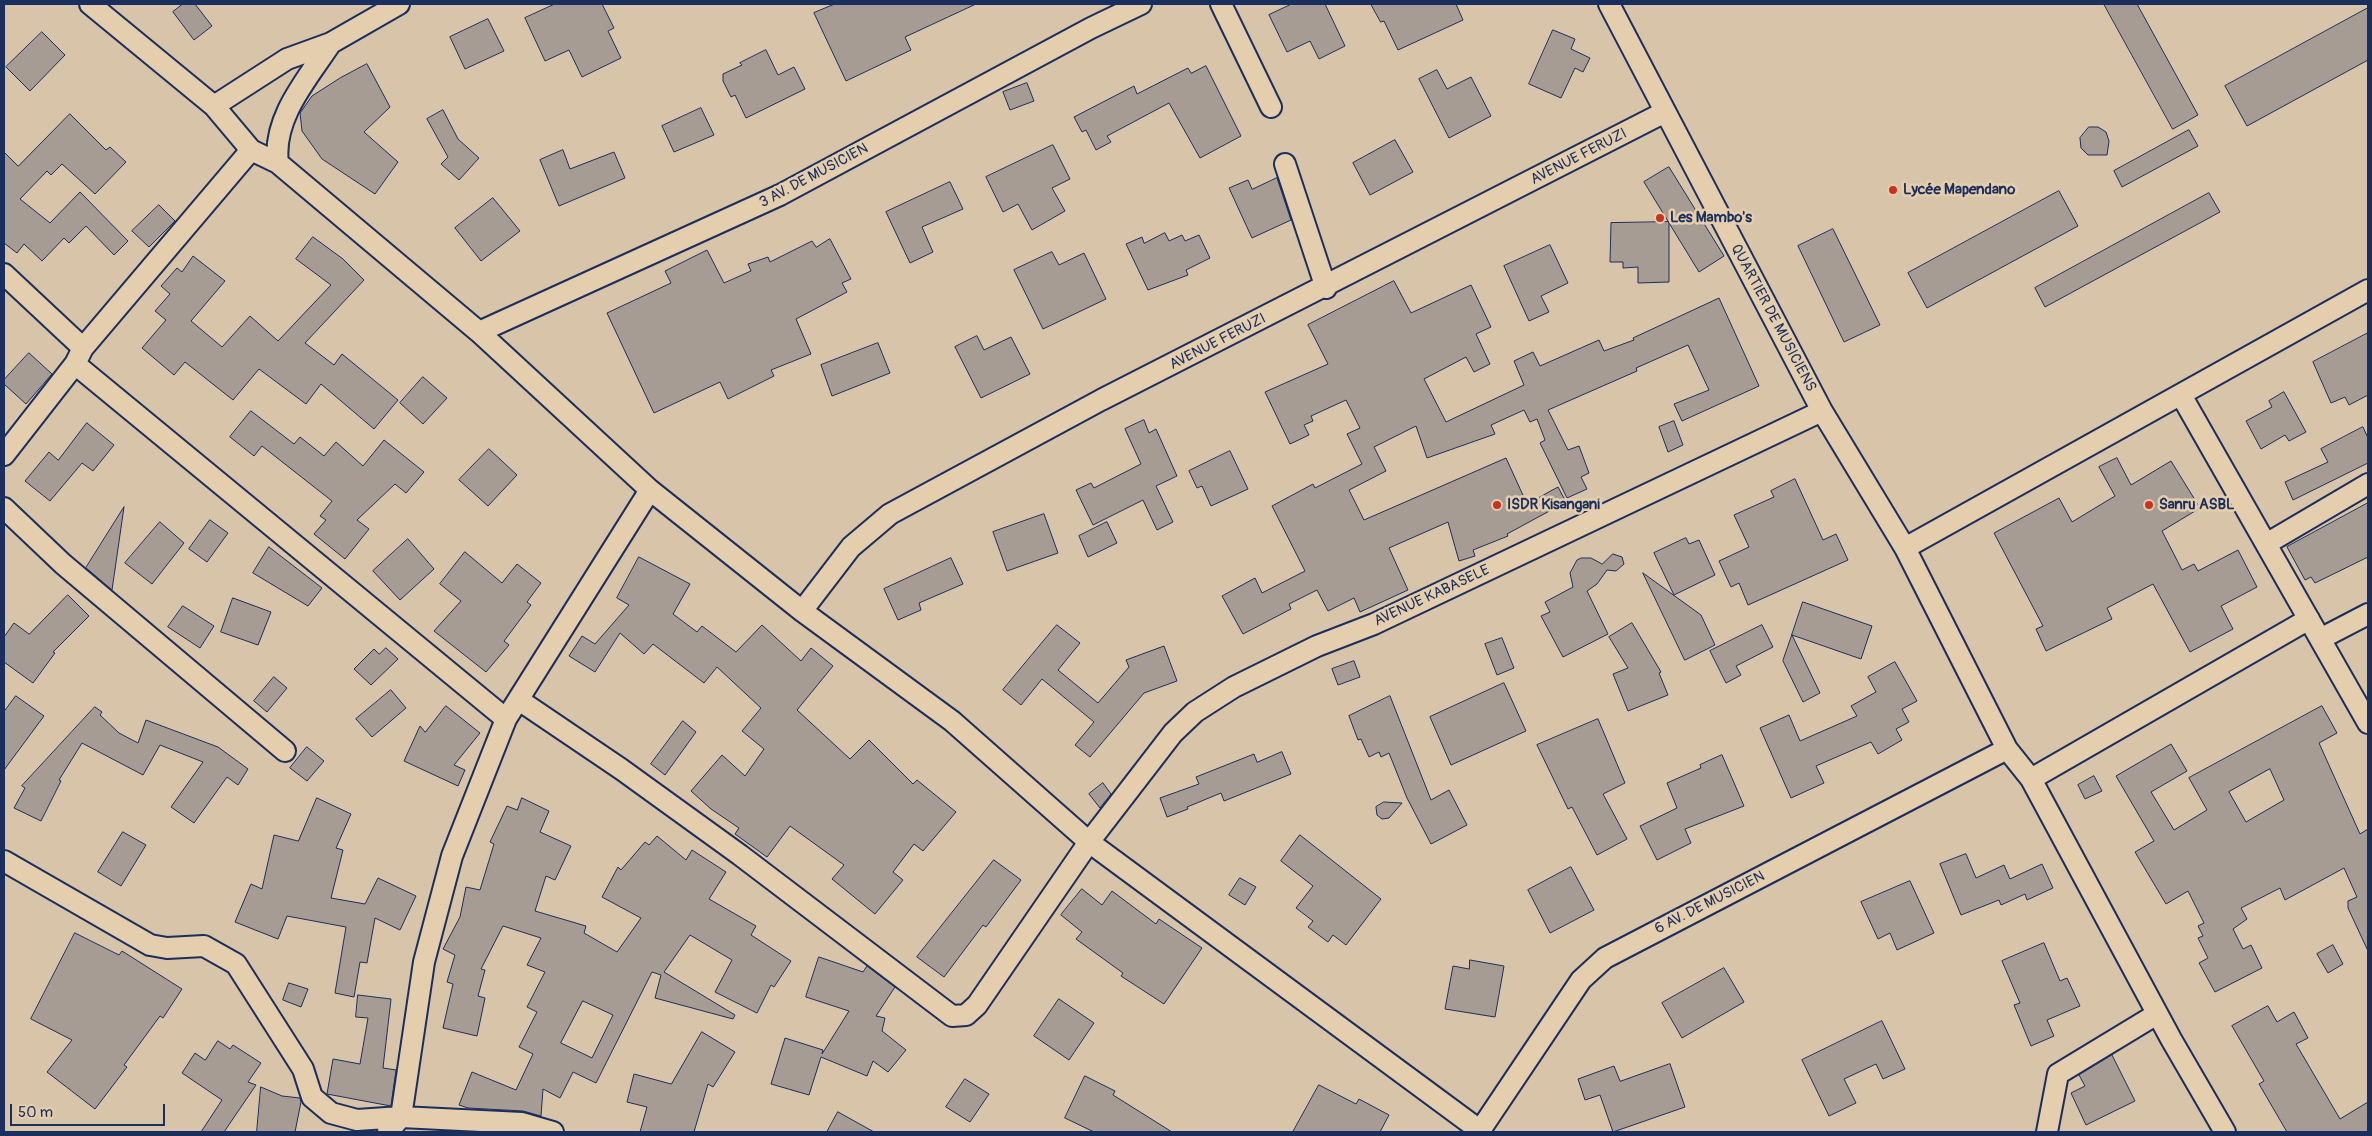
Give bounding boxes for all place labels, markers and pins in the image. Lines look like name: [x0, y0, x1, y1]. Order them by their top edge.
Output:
place label: Lycée Mapendano: [1903, 181, 2015, 199]
marker: Lycée Mapendano: [1887, 184, 1899, 196]
place label: Les Mambo's: [1670, 209, 1752, 227]
marker: Les Mambo's: [1654, 212, 1666, 224]
place label: ISDR Kisangani: [1507, 496, 1600, 514]
place label: Sanru ASBL: [2159, 496, 2234, 514]
marker: ISDR Kisangani: [1491, 499, 1503, 511]
marker: Sanru ASBL: [2143, 499, 2155, 511]

